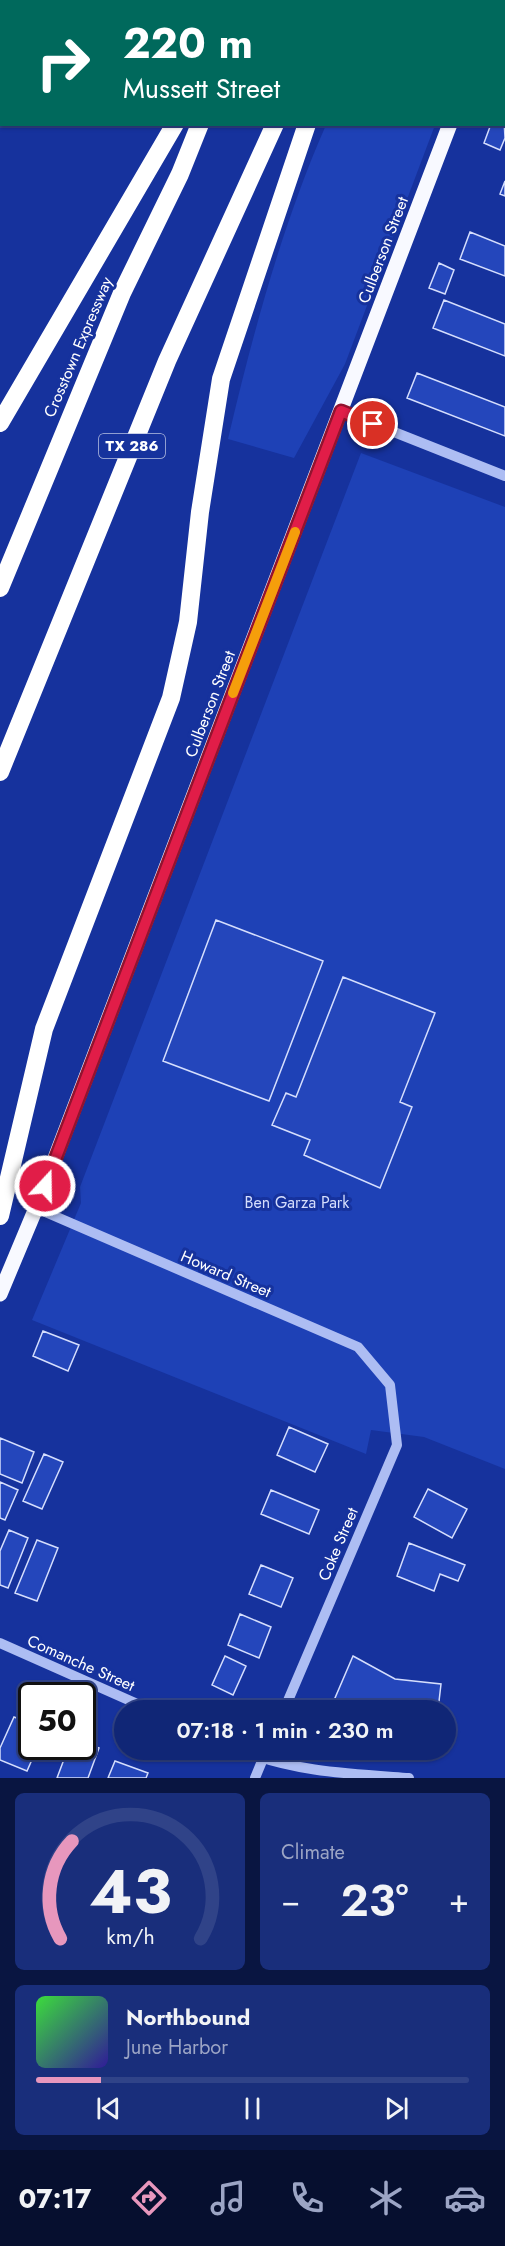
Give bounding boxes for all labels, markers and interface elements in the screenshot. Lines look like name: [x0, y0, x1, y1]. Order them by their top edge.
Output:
text: 220 m: [123, 13, 253, 74]
icon: right: [24, 24, 102, 102]
text: Mussett Street: [123, 69, 280, 108]
street label: Culberson Street: [352, 193, 414, 307]
street label: Crosstown Expressway: [38, 272, 118, 421]
pin: [347, 398, 398, 449]
icon: arrive: [356, 407, 389, 440]
road number: TX 286: [99, 434, 165, 458]
street label: Culberson Street: [179, 647, 241, 761]
position arrow: [13, 1154, 77, 1218]
park label: Ben Garza Park: [245, 1191, 350, 1214]
street label: Howard Street: [177, 1245, 275, 1303]
street label: Coke Street: [312, 1504, 364, 1584]
street label: Comanche Street: [24, 1629, 139, 1697]
speed limit sign: 50: [18, 1682, 96, 1760]
text: 07:18 · 1 min · 230 m: [176, 1714, 394, 1746]
text: Climate: [281, 1838, 345, 1867]
text: 43: [89, 1846, 171, 1936]
text: 23°: [340, 1868, 409, 1933]
text: −: [281, 1877, 300, 1924]
text: +: [449, 1877, 469, 1924]
text: km/h: [106, 1921, 154, 1952]
text: Northbound: [126, 2001, 250, 2033]
text: June Harbor: [126, 2033, 228, 2062]
icon: previous: [92, 2092, 125, 2125]
icon: pause: [236, 2092, 269, 2125]
icon: next: [380, 2092, 413, 2125]
icon: directions: [128, 2177, 170, 2219]
icon: music: [207, 2177, 249, 2219]
icon: phone: [286, 2177, 328, 2219]
icon: climate: [365, 2177, 407, 2219]
icon: car: [444, 2177, 486, 2219]
text: 07:17: [19, 2179, 91, 2218]

